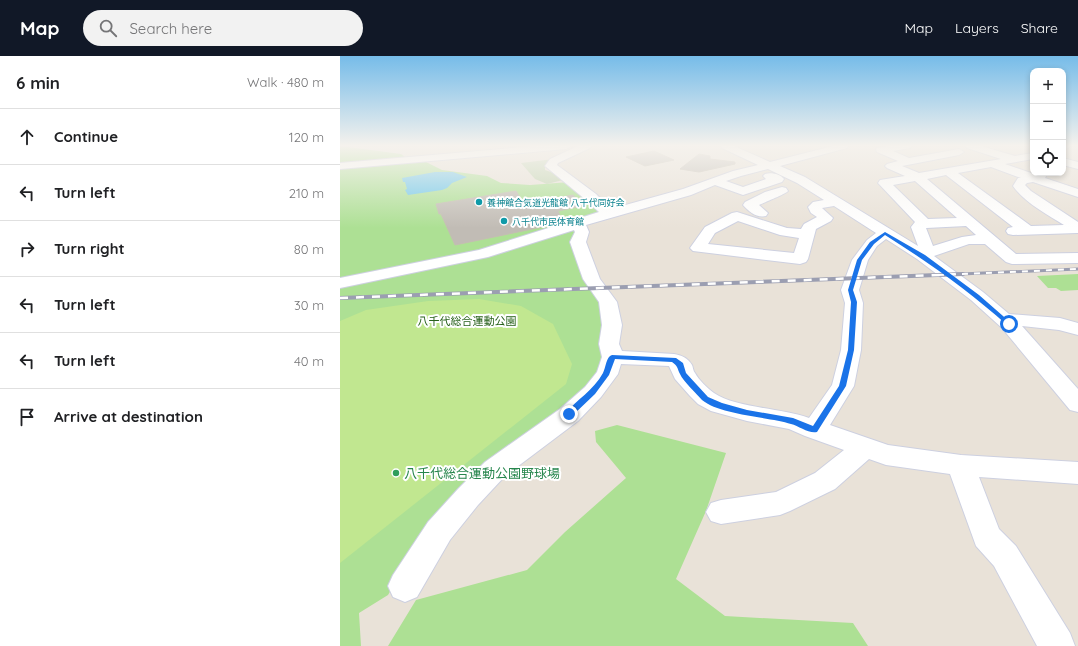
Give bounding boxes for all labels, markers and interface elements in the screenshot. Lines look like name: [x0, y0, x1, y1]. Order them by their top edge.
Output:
search box: [83, 10, 363, 46]
text: Map: [20, 16, 59, 40]
icon: search: [97, 17, 119, 39]
text: Search here: [129, 19, 212, 38]
text: Map: [904, 19, 933, 37]
text: Layers: [955, 19, 999, 37]
text: Share: [1021, 19, 1058, 37]
map controls: [1030, 68, 1066, 176]
button: +: [1030, 68, 1066, 104]
text: 6 min: [16, 72, 60, 93]
text: Walk · 480 m: [247, 74, 324, 90]
button: −: [1030, 104, 1066, 140]
icon: ahead: [16, 126, 38, 148]
text: Continue: [54, 127, 118, 146]
text: 120 m: [289, 129, 324, 145]
button: locate: [1030, 140, 1066, 176]
icon: left: [16, 182, 38, 204]
text: Turn left: [54, 183, 116, 202]
text: 210 m: [289, 185, 324, 201]
marker: 養神館合気道光龍館 八千代同好会: [474, 197, 484, 207]
place label: 養神館合気道光龍館 八千代同好会: [487, 197, 624, 208]
marker: 八千代市民体育館: [499, 216, 509, 226]
place label: 八千代市民体育館: [512, 216, 584, 227]
icon: right: [16, 238, 38, 260]
text: Turn right: [54, 239, 125, 258]
text: 80 m: [294, 241, 324, 257]
icon: left: [16, 294, 38, 316]
text: Turn left: [54, 295, 116, 314]
text: 30 m: [294, 297, 324, 313]
park label: 八千代総合運動公園: [418, 314, 517, 328]
route start: [1000, 315, 1018, 333]
icon: left: [16, 350, 38, 372]
text: Turn left: [54, 351, 116, 370]
text: 40 m: [294, 353, 324, 369]
route end: [560, 405, 578, 423]
icon: arrive: [16, 406, 38, 428]
text: Arrive at destination: [54, 407, 203, 426]
place label: 八千代総合運動公園野球場: [404, 465, 560, 481]
marker: 八千代総合運動公園野球場: [391, 468, 401, 478]

